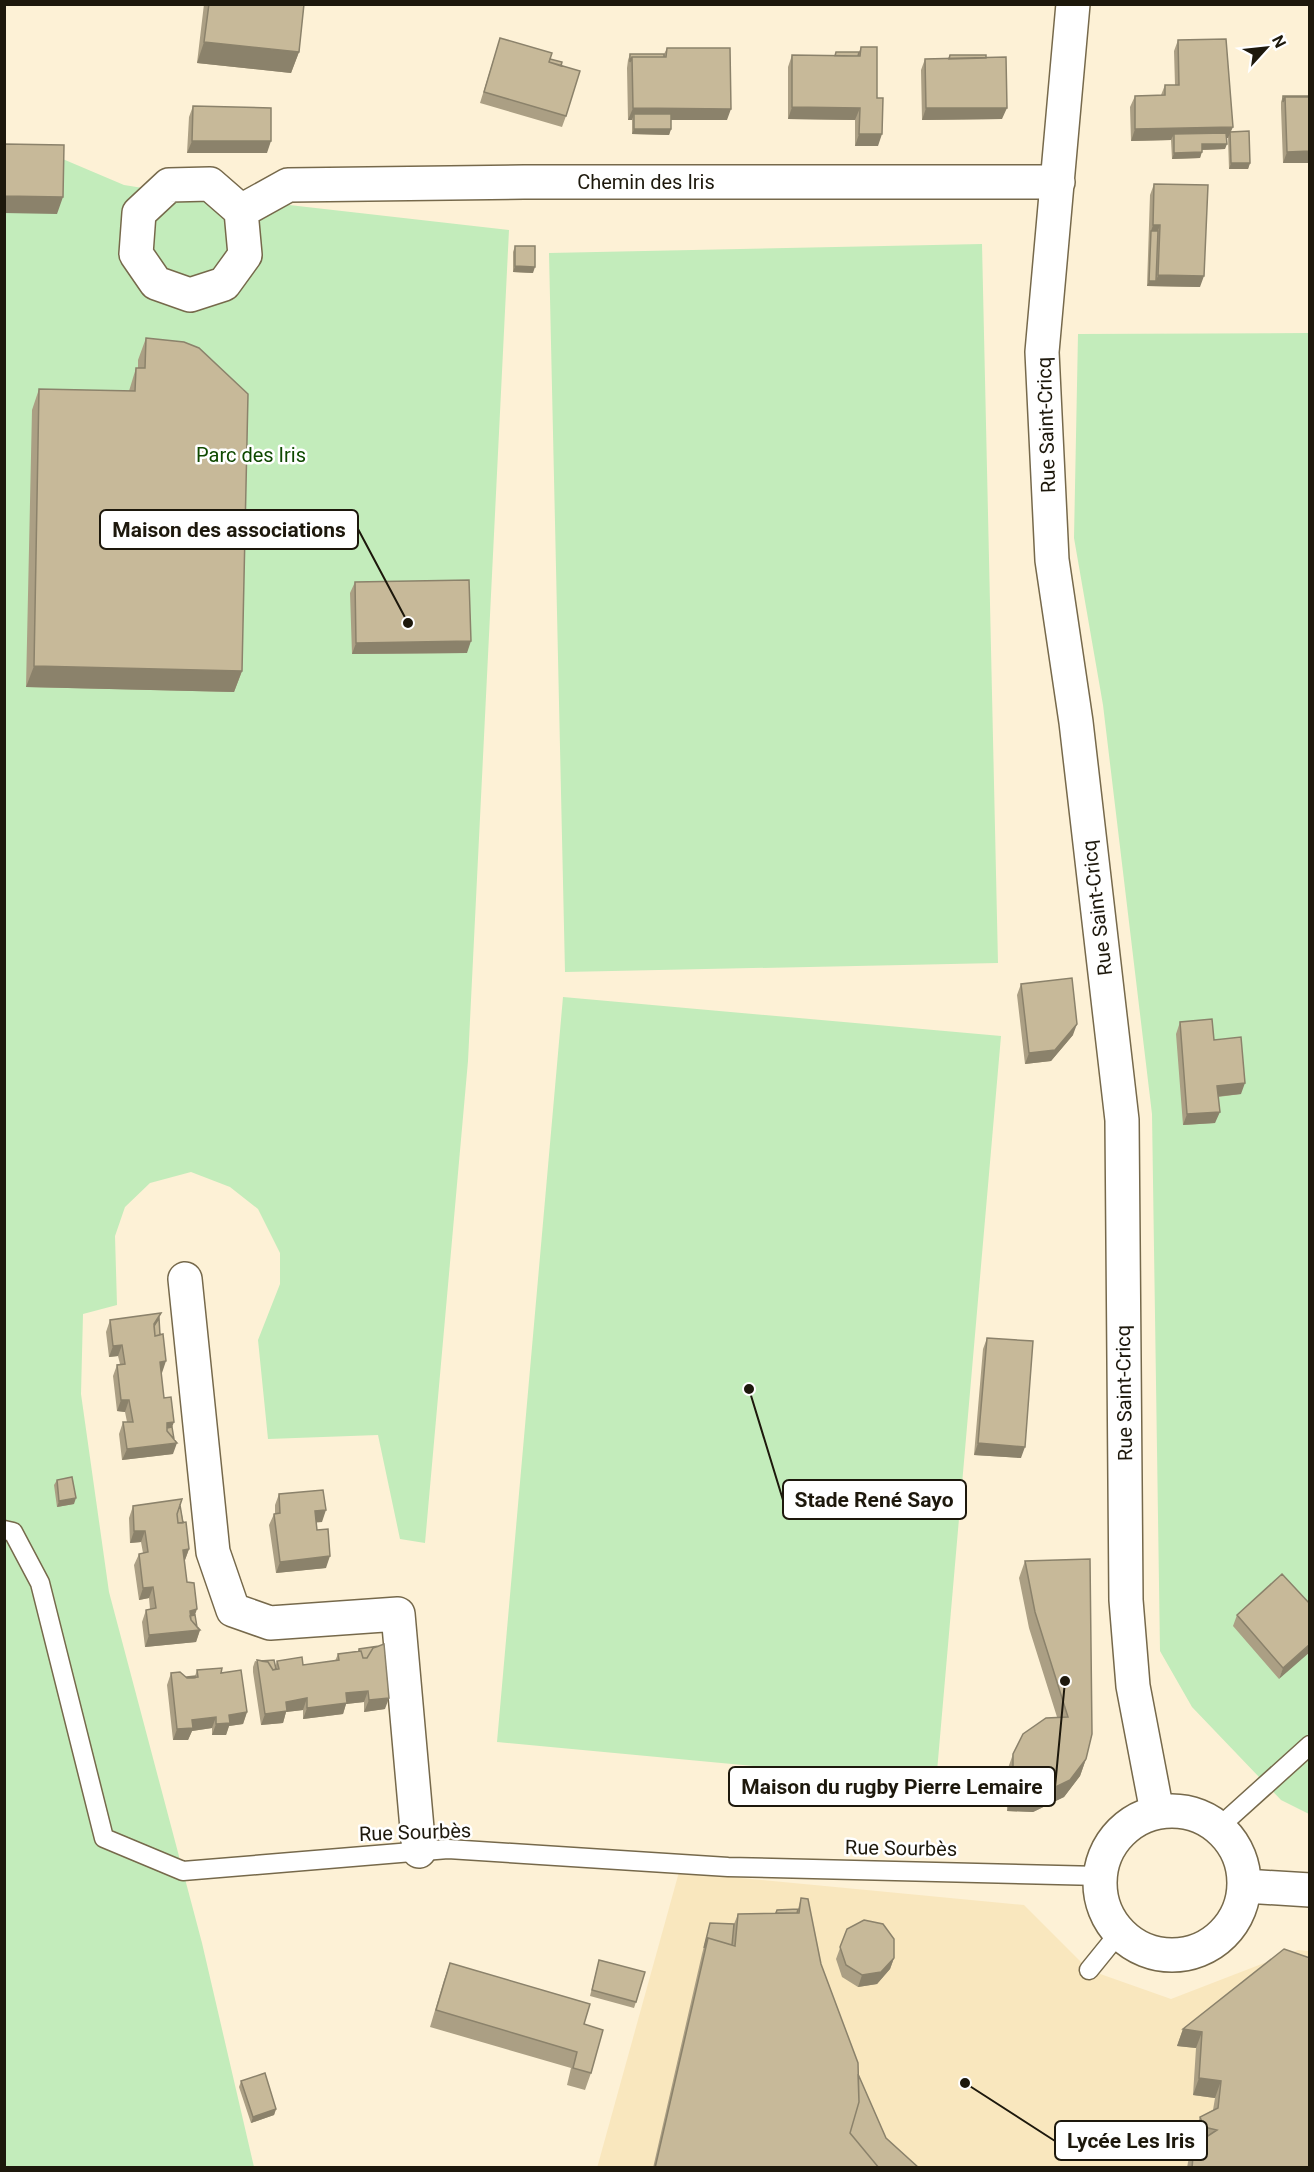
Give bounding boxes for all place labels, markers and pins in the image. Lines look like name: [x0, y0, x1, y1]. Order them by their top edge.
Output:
callout: Maison des associations: [100, 510, 358, 549]
callout: Stade René Sayo: [783, 1480, 966, 1519]
callout: Maison du rugby Pierre Lemaire: [729, 1767, 1055, 1806]
callout: Lycée Les Iris: [1055, 2121, 1207, 2160]

